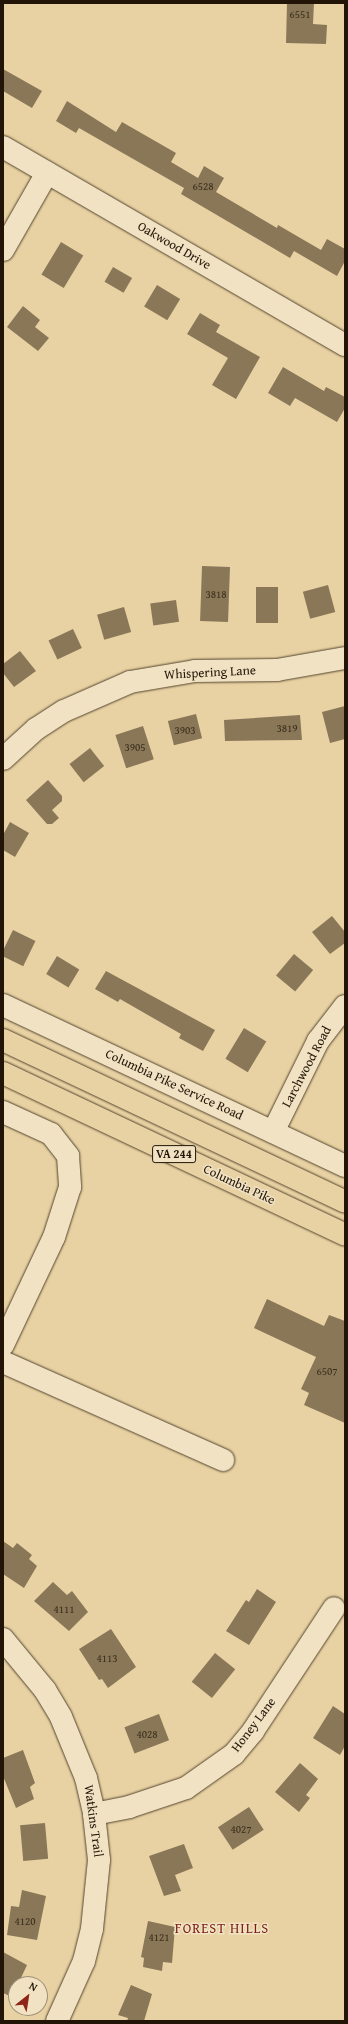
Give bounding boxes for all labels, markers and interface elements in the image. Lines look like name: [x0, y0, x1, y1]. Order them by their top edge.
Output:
house number: 6551: [289, 7, 311, 21]
house number: 6528: [192, 179, 214, 193]
street label: Oakwood Drive: [135, 219, 213, 273]
house number: 3818: [205, 587, 227, 601]
street label: Whispering Lane: [164, 663, 256, 683]
house number: 3819: [276, 721, 298, 735]
house number: 3903: [174, 723, 196, 737]
house number: 3905: [124, 740, 146, 754]
street label: Larchwood Road: [279, 1024, 335, 1110]
street label: Columbia Pike Service Road: [103, 1046, 245, 1124]
road number: VA 244: [152, 1144, 196, 1164]
street label: Columbia Pike: [201, 1162, 277, 1208]
house number: 6507: [316, 1364, 338, 1378]
house number: 4111: [53, 1602, 75, 1616]
house number: 4113: [96, 1651, 118, 1665]
street label: Honey Lane: [229, 1695, 279, 1755]
house number: 4028: [136, 1727, 158, 1741]
street label: Watkins Trail: [80, 1784, 106, 1858]
house number: 4027: [230, 1822, 252, 1836]
house number: 4120: [14, 1914, 36, 1928]
district label: FOREST HILLS: [175, 1920, 269, 1936]
house number: 4121: [148, 1930, 170, 1944]
north arrow: [8, 1976, 48, 2016]
text: N: [26, 1978, 41, 1995]

